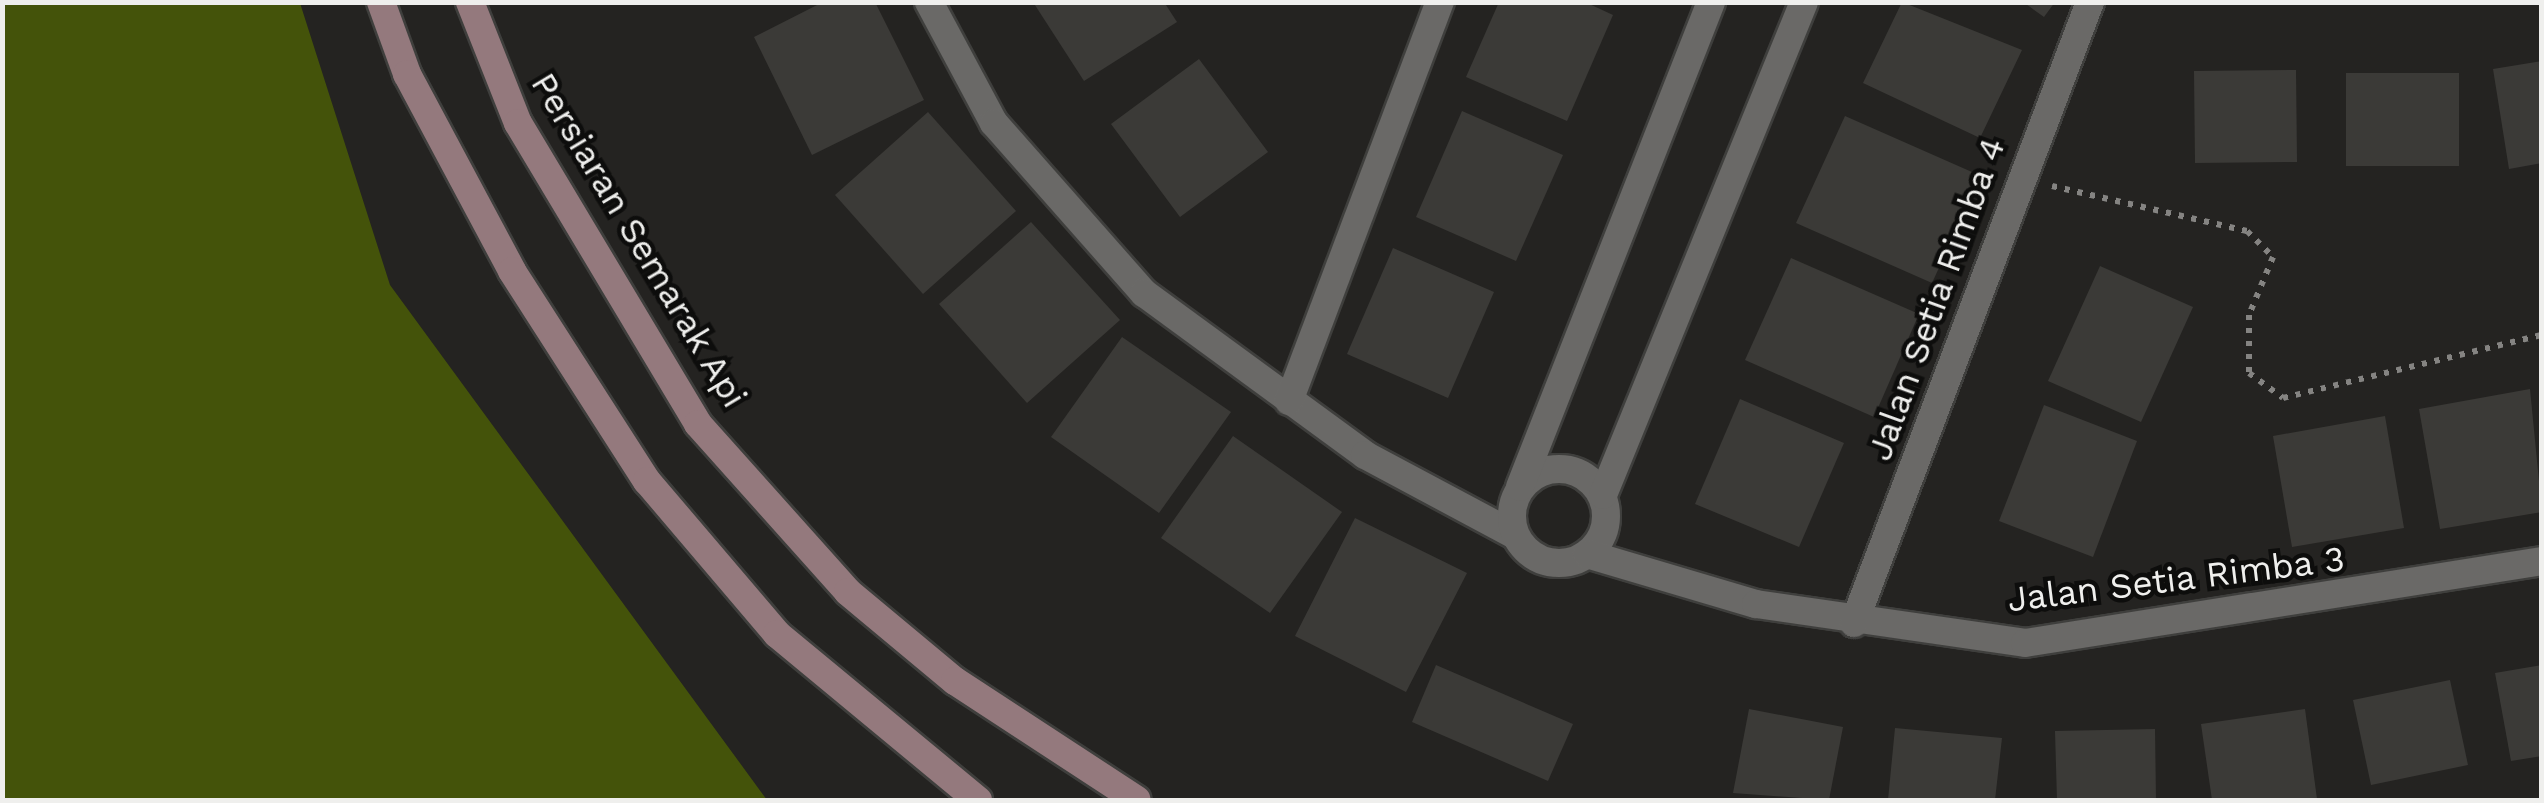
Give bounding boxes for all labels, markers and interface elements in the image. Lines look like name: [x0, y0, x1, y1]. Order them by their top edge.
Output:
street label: Persiaran Semarak Api: [522, 64, 756, 416]
street label: Jalan Setia Rimba 4: [1858, 131, 2014, 467]
street label: Jalan Setia Rimba 3: [2004, 537, 2348, 621]

